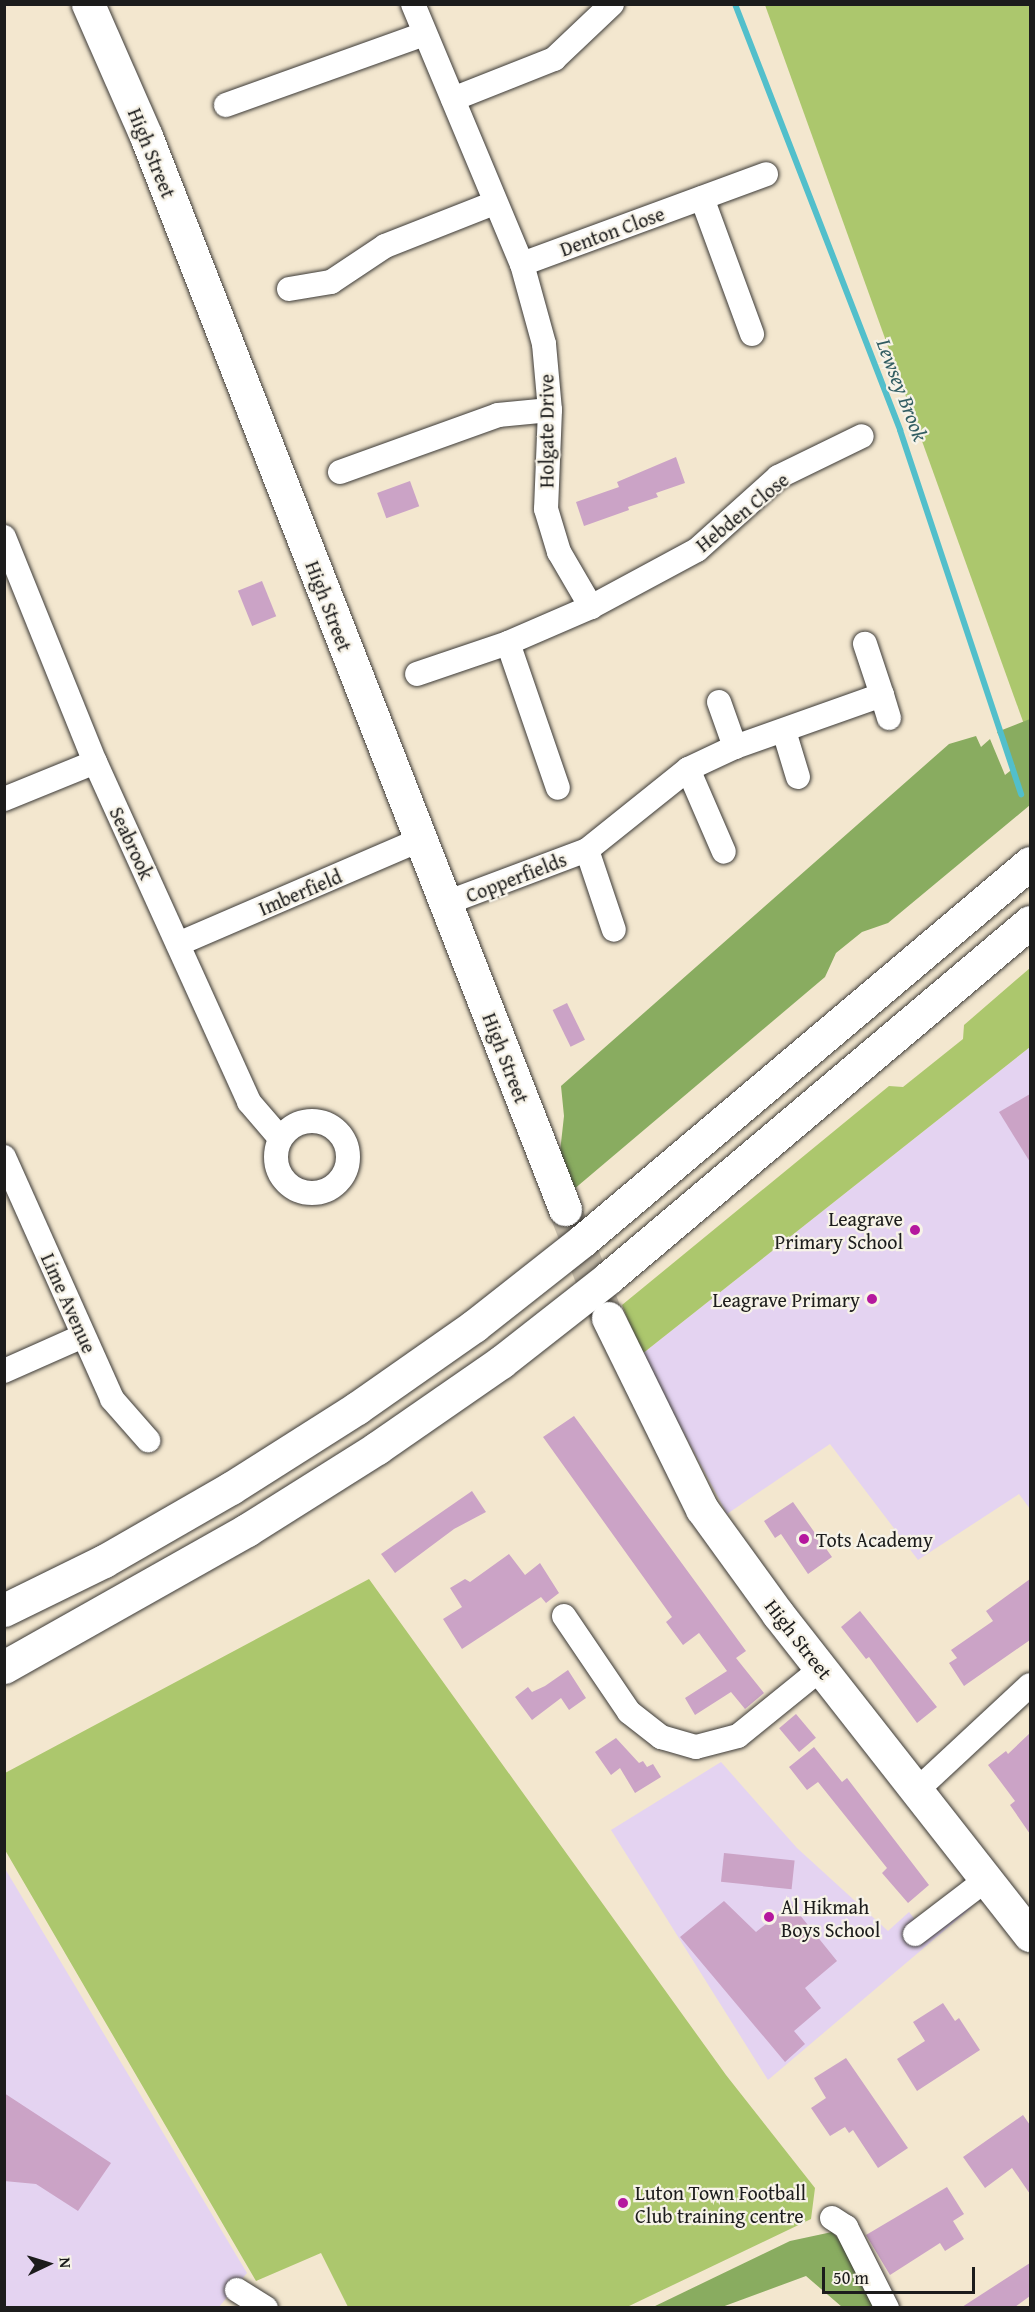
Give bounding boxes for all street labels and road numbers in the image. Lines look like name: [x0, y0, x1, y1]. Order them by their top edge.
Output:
street label: High Street: [123, 104, 181, 202]
street label: Denton Close: [556, 201, 668, 261]
street label: Holgate Drive: [534, 374, 558, 488]
street label: Hebden Close: [691, 467, 793, 557]
street label: High Street: [301, 557, 357, 655]
street label: Seabrook: [105, 803, 159, 883]
street label: Copperfields: [462, 847, 570, 907]
street label: Imberfield: [255, 864, 345, 920]
street label: High Street: [478, 1009, 534, 1107]
street label: Lime Avenue: [36, 1249, 102, 1357]
street label: High Street: [760, 1594, 838, 1684]

